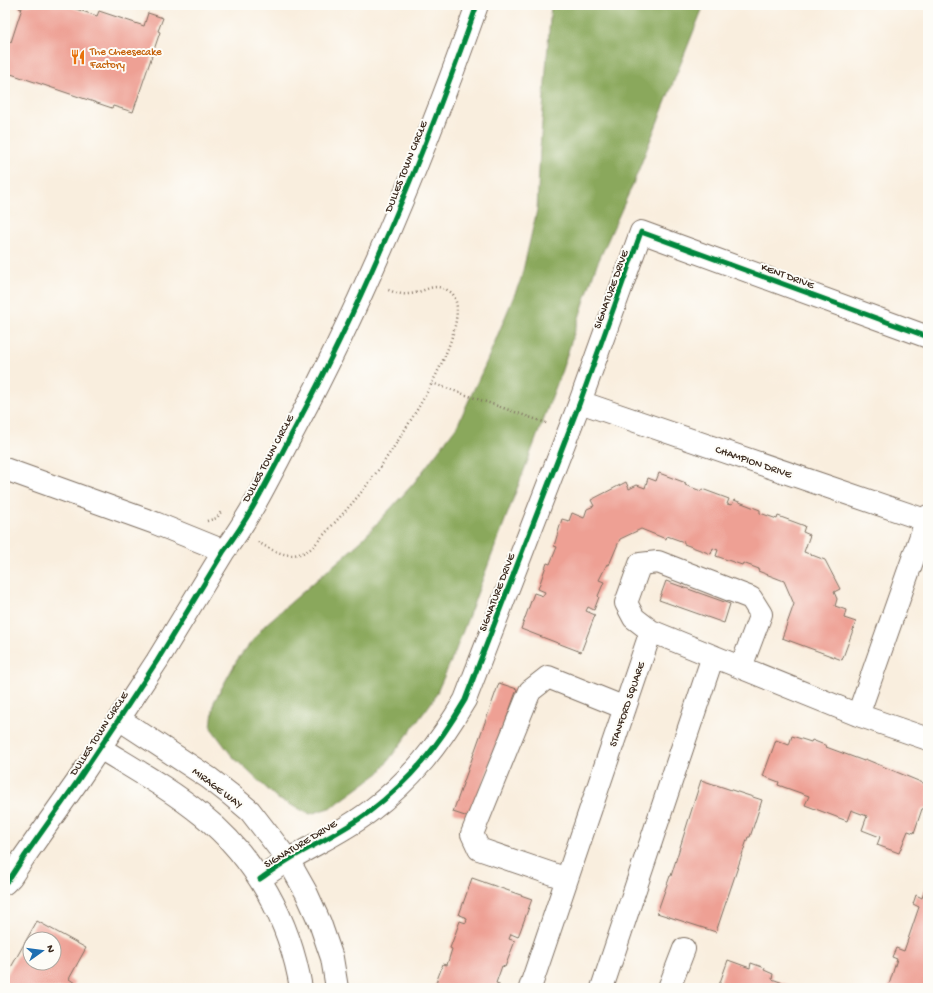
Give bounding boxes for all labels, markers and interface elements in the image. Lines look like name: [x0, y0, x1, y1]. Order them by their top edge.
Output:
place label: The Cheesecake Factory: [89, 47, 162, 72]
restaurant icon: The Cheesecake Factory: [69, 48, 87, 66]
street label: DULLES TOWN CIRCLE: [383, 118, 431, 215]
street label: SIGNATURE DRIVE: [592, 248, 632, 331]
street label: KENT DRIVE: [759, 262, 817, 292]
street label: DULLES TOWN CIRCLE: [240, 412, 297, 506]
street label: CHAMPION DRIVE: [714, 444, 794, 482]
street label: SIGNATURE DRIVE: [477, 551, 519, 633]
street label: STANFORD SQUARE: [608, 660, 648, 749]
street label: DULLES TOWN CIRCLE: [68, 689, 132, 779]
street label: MIRAGE WAY: [189, 766, 244, 811]
street label: SIGNATURE DRIVE: [262, 818, 341, 871]
north arrow: [22, 931, 62, 971]
text: N: [43, 944, 56, 954]

